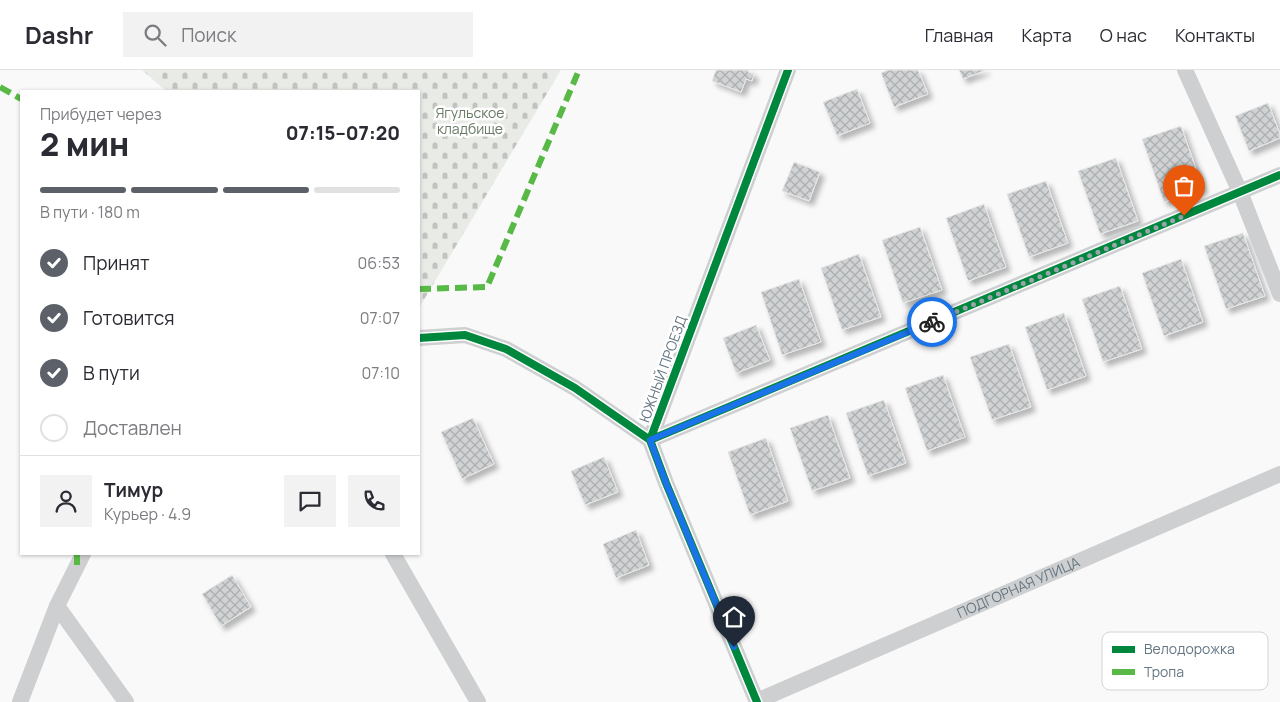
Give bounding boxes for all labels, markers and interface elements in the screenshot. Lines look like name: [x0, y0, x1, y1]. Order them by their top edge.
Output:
search box: [123, 12, 473, 57]
text: Dashr: [25, 18, 93, 51]
icon: search: [141, 21, 169, 49]
text: Поиск: [181, 22, 236, 48]
text: Главная: [925, 23, 994, 47]
text: Карта: [1022, 23, 1072, 47]
text: О нас: [1100, 23, 1147, 47]
text: Контакты: [1175, 23, 1255, 47]
text: Прибудет через: [40, 103, 162, 125]
park label: Ягульское кладбище: [436, 103, 504, 138]
text: 07:15–07:20: [286, 120, 400, 146]
text: 2 мин: [40, 122, 129, 166]
pin: [1163, 165, 1205, 216]
icon: bag: [1170, 172, 1198, 200]
text: В пути · 180 m: [40, 201, 140, 223]
icon: check: [40, 249, 68, 277]
text: Принят: [83, 250, 150, 276]
text: 06:53: [357, 252, 400, 274]
courier: [907, 297, 957, 347]
icon: check: [40, 304, 68, 332]
text: Готовится: [83, 305, 175, 331]
text: 07:07: [360, 307, 400, 329]
icon: bike: [918, 308, 946, 336]
street label: ЮЖНЫЙ ПРОЕЗД: [634, 313, 691, 425]
icon: check: [40, 359, 68, 387]
text: В пути: [83, 360, 140, 386]
text: 07:10: [361, 362, 400, 384]
text: Доставлен: [83, 415, 182, 441]
button: person: [40, 475, 92, 527]
button: chat: [284, 475, 336, 527]
button: phone: [348, 475, 400, 527]
text: Тимур: [104, 477, 163, 503]
text: Курьер · 4.9: [104, 503, 191, 525]
street label: ПОДГОРНАЯ УЛИЦА: [954, 552, 1083, 622]
pin: [713, 596, 755, 647]
icon: home: [720, 603, 748, 631]
legend: [1102, 632, 1268, 690]
text: Велодорожка: [1144, 639, 1235, 658]
text: Тропа: [1144, 662, 1184, 681]

